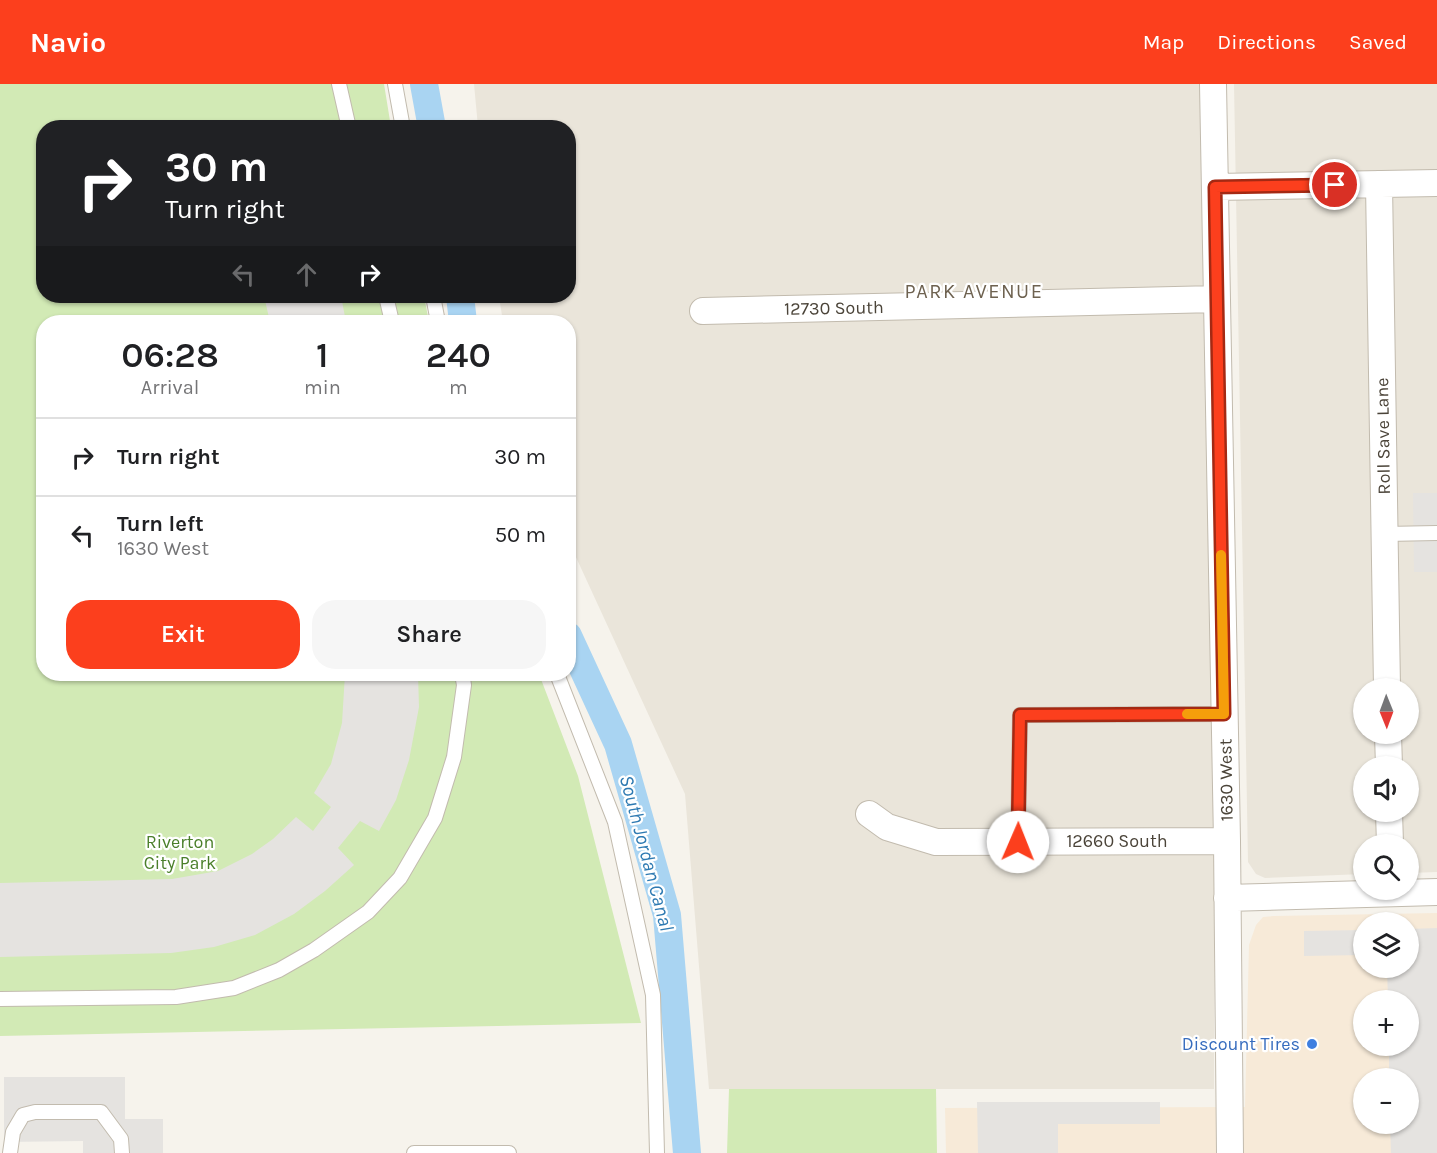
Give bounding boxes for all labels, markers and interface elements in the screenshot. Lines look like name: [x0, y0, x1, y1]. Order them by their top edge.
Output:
text: Navio: [30, 26, 106, 59]
text: Map: [1143, 30, 1184, 54]
text: Directions: [1217, 30, 1316, 54]
text: Saved: [1349, 30, 1407, 54]
text: 30 m: [165, 142, 268, 192]
icon: right: [66, 144, 144, 222]
pin: [1309, 159, 1360, 210]
icon: arrive: [1318, 168, 1351, 201]
text: Turn right: [165, 193, 285, 225]
icon: left: [227, 258, 260, 291]
icon: ahead: [290, 258, 323, 291]
icon: right: [353, 258, 386, 291]
district label: PARK AVENUE: [905, 280, 1043, 303]
street label: 12730 South: [784, 296, 884, 320]
text: 06:28: [121, 334, 219, 376]
text: 1: [316, 334, 329, 376]
text: 240: [426, 334, 491, 376]
text: Arrival: [141, 376, 199, 399]
text: min: [304, 376, 341, 399]
text: m: [449, 376, 468, 399]
street label: Roll Save Lane: [1371, 377, 1395, 495]
icon: right: [66, 441, 99, 474]
text: Turn right: [117, 444, 220, 470]
text: 30 m: [494, 444, 546, 470]
text: Turn left: [117, 511, 204, 537]
icon: left: [66, 519, 99, 552]
text: 50 m: [495, 522, 546, 548]
text: 1630 West: [117, 537, 209, 560]
button: Exit: [66, 600, 300, 669]
button: Share: [312, 600, 546, 669]
north arrow: [1353, 678, 1419, 744]
map controls: [1353, 678, 1419, 1134]
street label: 1630 West: [1214, 738, 1238, 822]
button: sound: [1353, 756, 1419, 822]
water label: South Jordan Canal: [615, 773, 678, 934]
position arrow: [986, 810, 1050, 874]
street label: 12660 South: [1066, 830, 1168, 852]
park label: Riverton City Park: [144, 831, 216, 874]
button: search: [1353, 834, 1419, 900]
button: layers: [1353, 912, 1419, 978]
button: +: [1353, 990, 1419, 1056]
place label: Discount Tires: [1182, 1033, 1300, 1055]
marker: Discount Tires: [1305, 1037, 1319, 1051]
button: −: [1353, 1068, 1419, 1134]

